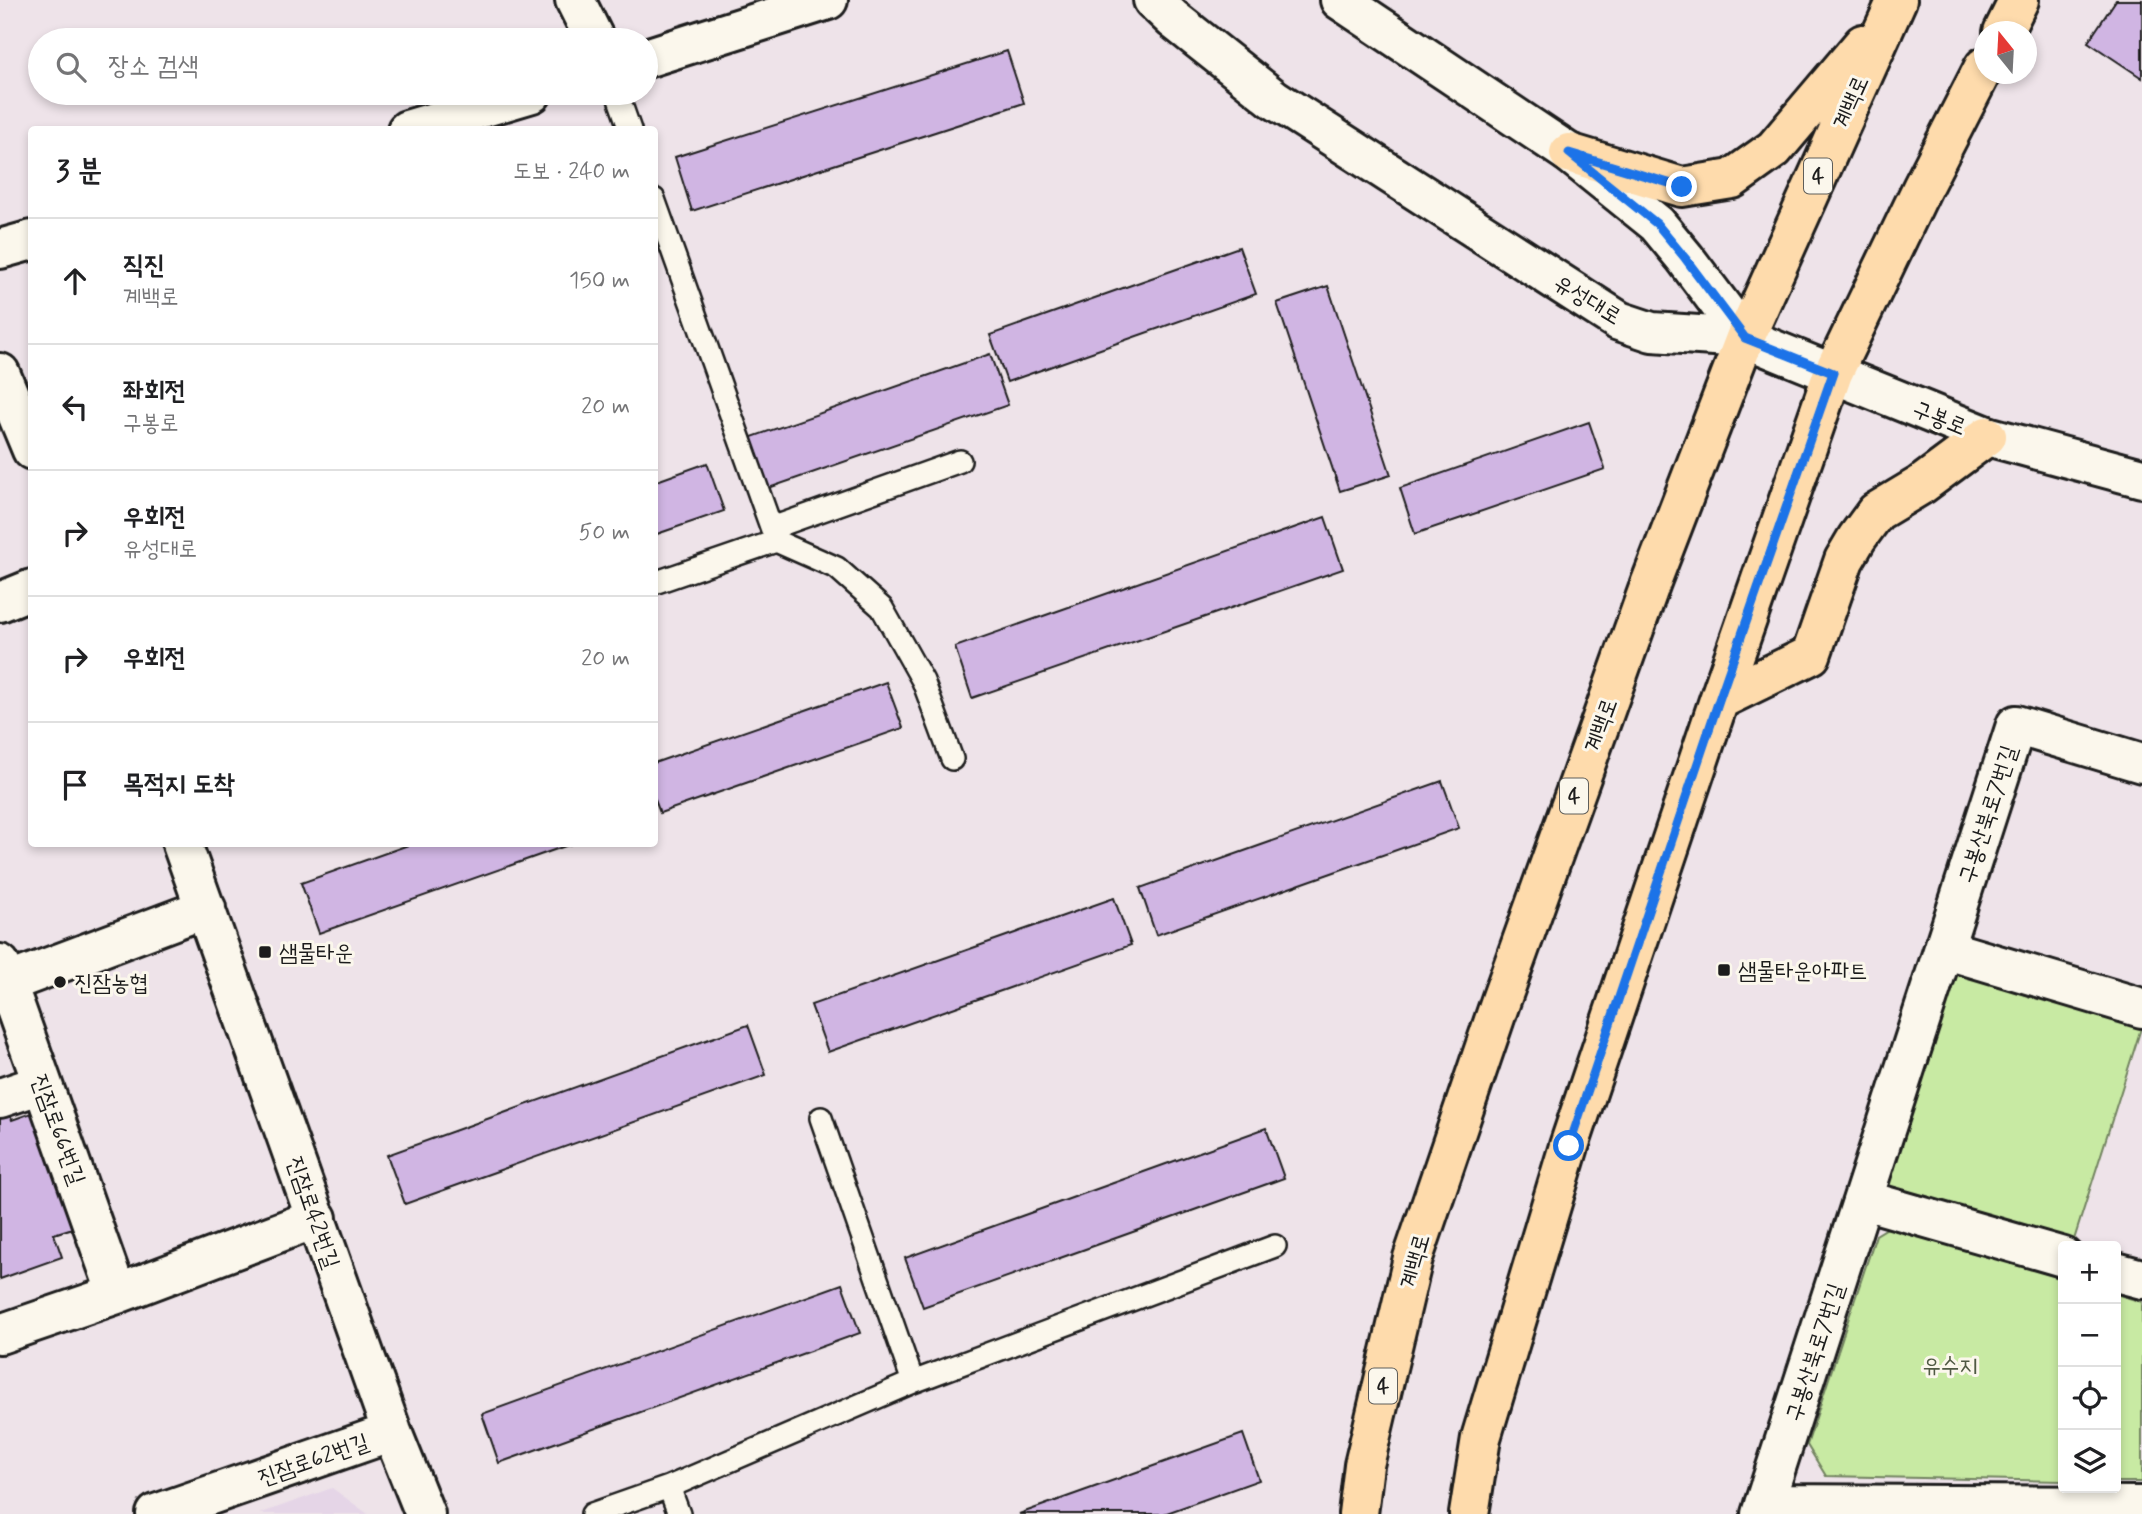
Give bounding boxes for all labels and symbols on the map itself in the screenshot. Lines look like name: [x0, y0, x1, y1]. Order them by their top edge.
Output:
north arrow: [1974, 21, 2037, 84]
street label: 계백로: [1827, 71, 1877, 134]
road number: 4: [1804, 158, 1832, 194]
route end: [1666, 171, 1697, 202]
street label: 유성대로: [1548, 269, 1626, 333]
street label: 구봉로: [1908, 395, 1971, 443]
street label: 계백로: [1578, 694, 1625, 757]
street label: 구봉산북로7번길: [1952, 742, 2025, 888]
road number: 4: [1560, 778, 1588, 814]
place label: 샘물타운: [279, 939, 353, 969]
marker: 샘물타운: [257, 944, 273, 960]
place label: 샘물타운아파트: [1738, 957, 1868, 987]
marker: 샘물타운아파트: [1716, 962, 1732, 978]
place label: 진잠농협: [74, 969, 148, 999]
marker: 진잠농협: [52, 974, 68, 990]
street label: 진잠로66번길: [23, 1070, 91, 1189]
route start: [1553, 1130, 1584, 1161]
street label: 진잠로42번길: [279, 1152, 345, 1273]
street label: 계백로: [1394, 1231, 1438, 1292]
street label: 구봉산북로7번길: [1779, 1280, 1852, 1426]
park label: 유수지: [1922, 1352, 1978, 1382]
road number: 4: [1369, 1368, 1397, 1404]
street label: 진잠로62번길: [254, 1428, 373, 1494]

